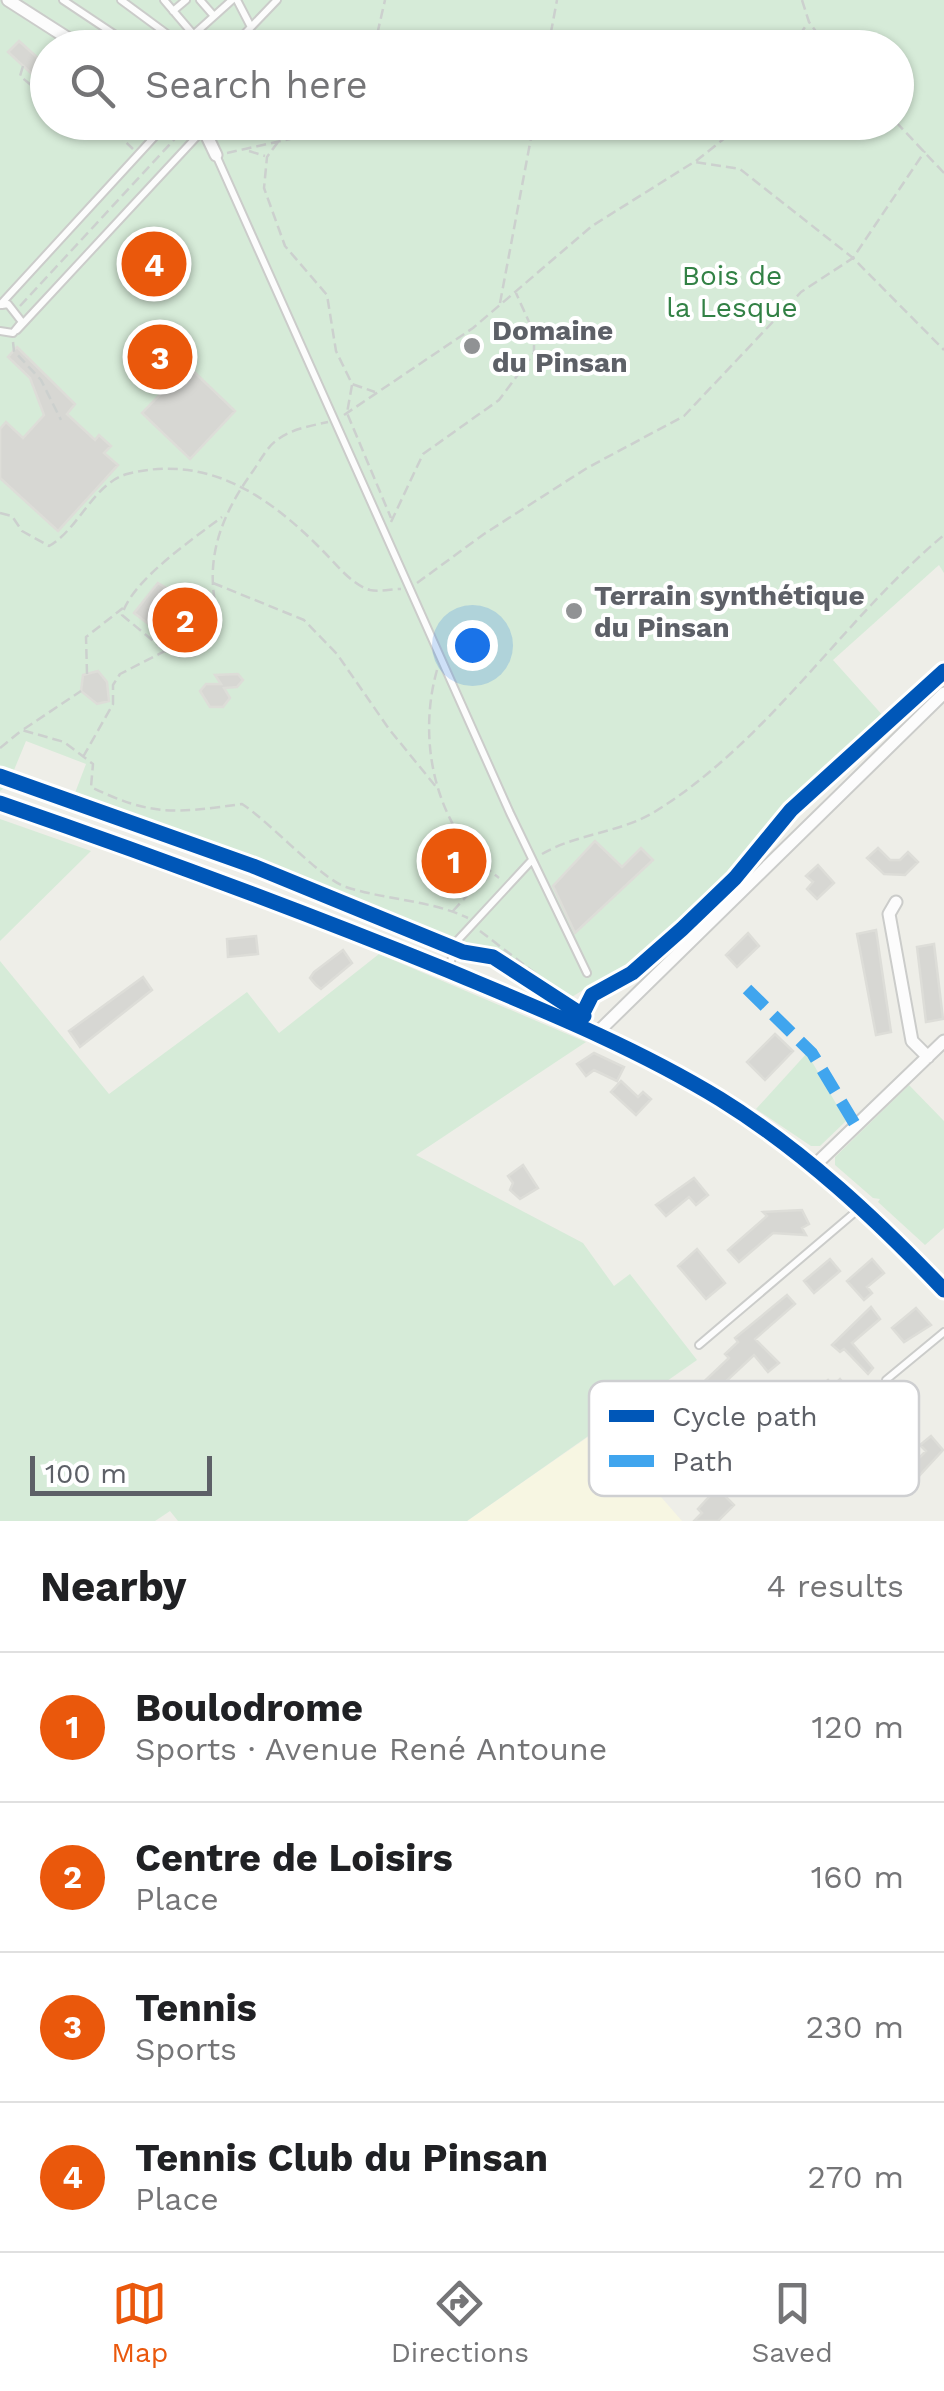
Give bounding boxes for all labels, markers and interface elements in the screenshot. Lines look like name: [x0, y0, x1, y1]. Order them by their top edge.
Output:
search box: [30, 30, 914, 140]
icon: search: [65, 58, 120, 113]
text: Search here: [145, 63, 368, 107]
pin: 4: [122, 226, 186, 302]
park label: Bois de la Lesque: [666, 259, 798, 324]
place label: Domaine du Pinsan: [492, 314, 628, 379]
pin: 3: [128, 320, 192, 394]
marker: Domaine du Pinsan: [461, 335, 483, 357]
place label: Terrain synthétique du Pinsan: [594, 579, 865, 644]
pin: 2: [152, 582, 218, 658]
marker: Terrain synthétique du Pinsan: [563, 600, 585, 622]
your location: [447, 620, 498, 671]
pin: 1: [422, 824, 486, 898]
legend: [589, 1381, 919, 1496]
text: Cycle path: [672, 1400, 818, 1433]
text: Path: [672, 1445, 733, 1478]
scale bar: [30, 1451, 212, 1496]
text: 100 m: [45, 1457, 127, 1490]
text: Nearby: [40, 1562, 187, 1611]
text: 4 results: [766, 1567, 904, 1605]
text: Boulodrome: [135, 1686, 363, 1730]
text: 1: [66, 1708, 79, 1746]
text: 120 m: [812, 1708, 904, 1746]
text: Sports · Avenue René Antoune: [135, 1730, 607, 1768]
text: Centre de Loisirs: [135, 1836, 453, 1880]
text: 2: [63, 1858, 82, 1896]
text: 160 m: [811, 1858, 904, 1896]
text: Place: [135, 1880, 219, 1918]
text: Tennis: [135, 1986, 257, 2030]
text: 3: [63, 2008, 82, 2046]
text: 230 m: [805, 2008, 904, 2046]
text: Sports: [135, 2030, 237, 2068]
text: Tennis Club du Pinsan: [135, 2136, 548, 2180]
text: 4: [62, 2158, 83, 2196]
text: 270 m: [807, 2158, 904, 2196]
text: Place: [135, 2180, 219, 2218]
tab: Map: [111, 2276, 168, 2369]
tab: Directions: [391, 2276, 529, 2369]
tab: Saved: [751, 2276, 833, 2369]

